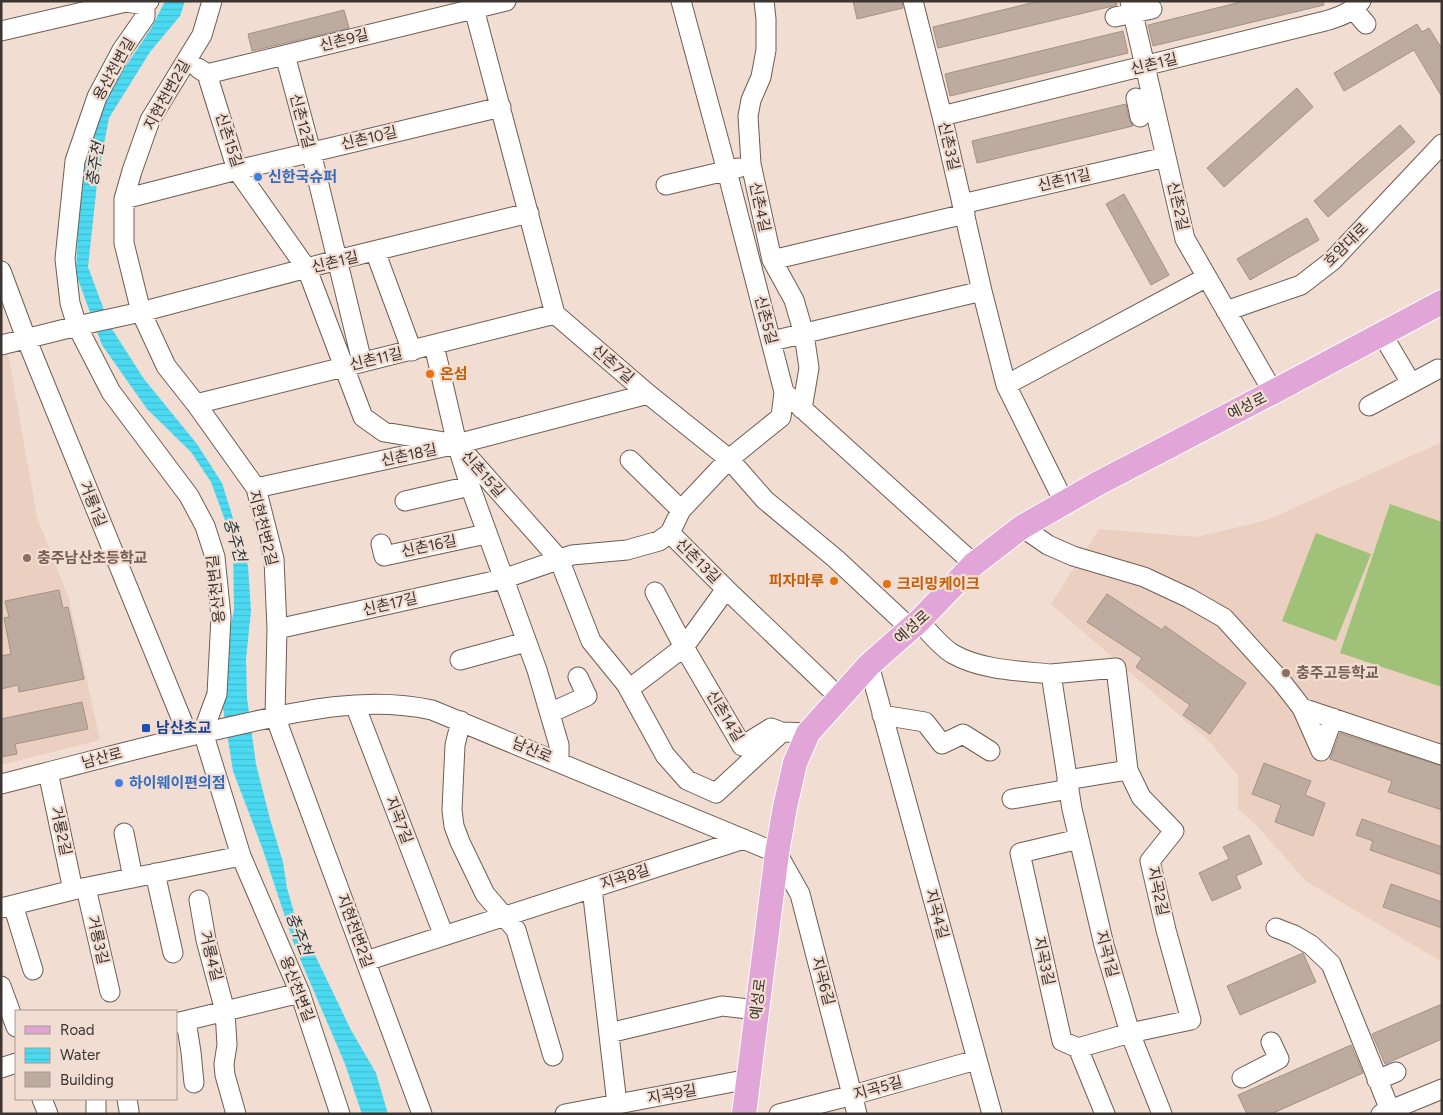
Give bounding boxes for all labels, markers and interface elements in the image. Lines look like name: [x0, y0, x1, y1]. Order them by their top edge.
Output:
street label: 신촌9길: [318, 25, 370, 55]
street label: 용산천변길: [89, 34, 139, 104]
street label: 신촌1길: [1129, 50, 1179, 78]
street label: 지현천변2길: [140, 57, 194, 133]
street label: 신촌12길: [286, 92, 318, 150]
street label: 신촌15길: [212, 110, 246, 170]
street label: 신촌3길: [935, 120, 963, 172]
street label: 신촌10길: [339, 123, 399, 153]
water label: 충주천: [82, 138, 108, 187]
street label: 신촌11길: [1036, 165, 1092, 195]
place label: 신한국슈퍼: [268, 168, 337, 186]
marker: 신한국슈퍼: [252, 171, 264, 183]
street label: 신촌4길: [746, 180, 774, 234]
street label: 신촌2길: [1164, 180, 1192, 232]
street label: 호암대로: [1320, 219, 1372, 271]
street label: 신촌1길: [310, 248, 360, 276]
street label: 신촌5길: [751, 294, 781, 346]
street label: 신촌7길: [588, 341, 638, 387]
street label: 신촌11길: [348, 344, 404, 374]
place label: 온섬: [440, 365, 468, 383]
marker: 온섬: [424, 368, 436, 380]
street label: 예성로: [1224, 389, 1270, 423]
street label: 신촌18길: [379, 440, 439, 470]
street label: 신촌15길: [457, 447, 509, 501]
street label: 거룡1길: [76, 479, 110, 529]
street label: 지현천변2길: [245, 488, 281, 568]
water label: 충주천: [220, 516, 251, 566]
street label: 신촌16길: [400, 531, 458, 561]
street label: 신촌13길: [672, 535, 724, 587]
place label: 충주남산초등학교: [37, 549, 148, 567]
marker: 충주남산초등학교: [21, 552, 33, 564]
street label: 용산천변길: [203, 554, 229, 624]
place label: 피자마루: [769, 572, 824, 590]
marker: 피자마루: [828, 575, 840, 587]
place label: 크리밍케이크: [897, 575, 980, 593]
marker: 크리밍케이크: [881, 578, 893, 590]
street label: 신촌17길: [361, 589, 419, 619]
street label: 예성로: [891, 606, 933, 648]
place label: 충주고등학교: [1296, 664, 1379, 682]
marker: 충주고등학교: [1280, 667, 1292, 679]
street label: 신촌14길: [703, 687, 747, 745]
place label: 남산초교: [156, 719, 211, 737]
marker: 남산초교: [140, 722, 152, 734]
street label: 남산로: [509, 734, 555, 766]
street label: 남산로: [80, 744, 124, 772]
place label: 하이웨이편의점: [129, 774, 226, 792]
marker: 하이웨이편의점: [113, 777, 125, 789]
street label: 지곡7길: [382, 794, 416, 846]
street label: 거룡2길: [47, 805, 75, 857]
street label: 지곡8길: [598, 861, 652, 893]
street label: 지곡2길: [1144, 865, 1172, 917]
street label: 지곡4길: [922, 887, 952, 941]
street label: 지현천변2길: [333, 892, 377, 970]
water label: 충주천: [282, 910, 317, 960]
street label: 거룡3길: [84, 914, 112, 966]
street label: 거룡4길: [196, 929, 226, 983]
street label: 지곡1길: [1092, 929, 1122, 979]
street label: 지곡3길: [1030, 935, 1058, 987]
street label: 용산천변길: [276, 954, 318, 1024]
street label: 지곡6길: [808, 955, 838, 1007]
street label: 예성로: [747, 977, 769, 1021]
legend: [15, 1010, 178, 1100]
text: Road: [60, 1021, 95, 1039]
text: Water: [60, 1046, 100, 1064]
text: Building: [60, 1071, 114, 1089]
street label: 지곡5길: [851, 1072, 905, 1104]
street label: 지곡9길: [646, 1081, 698, 1107]

